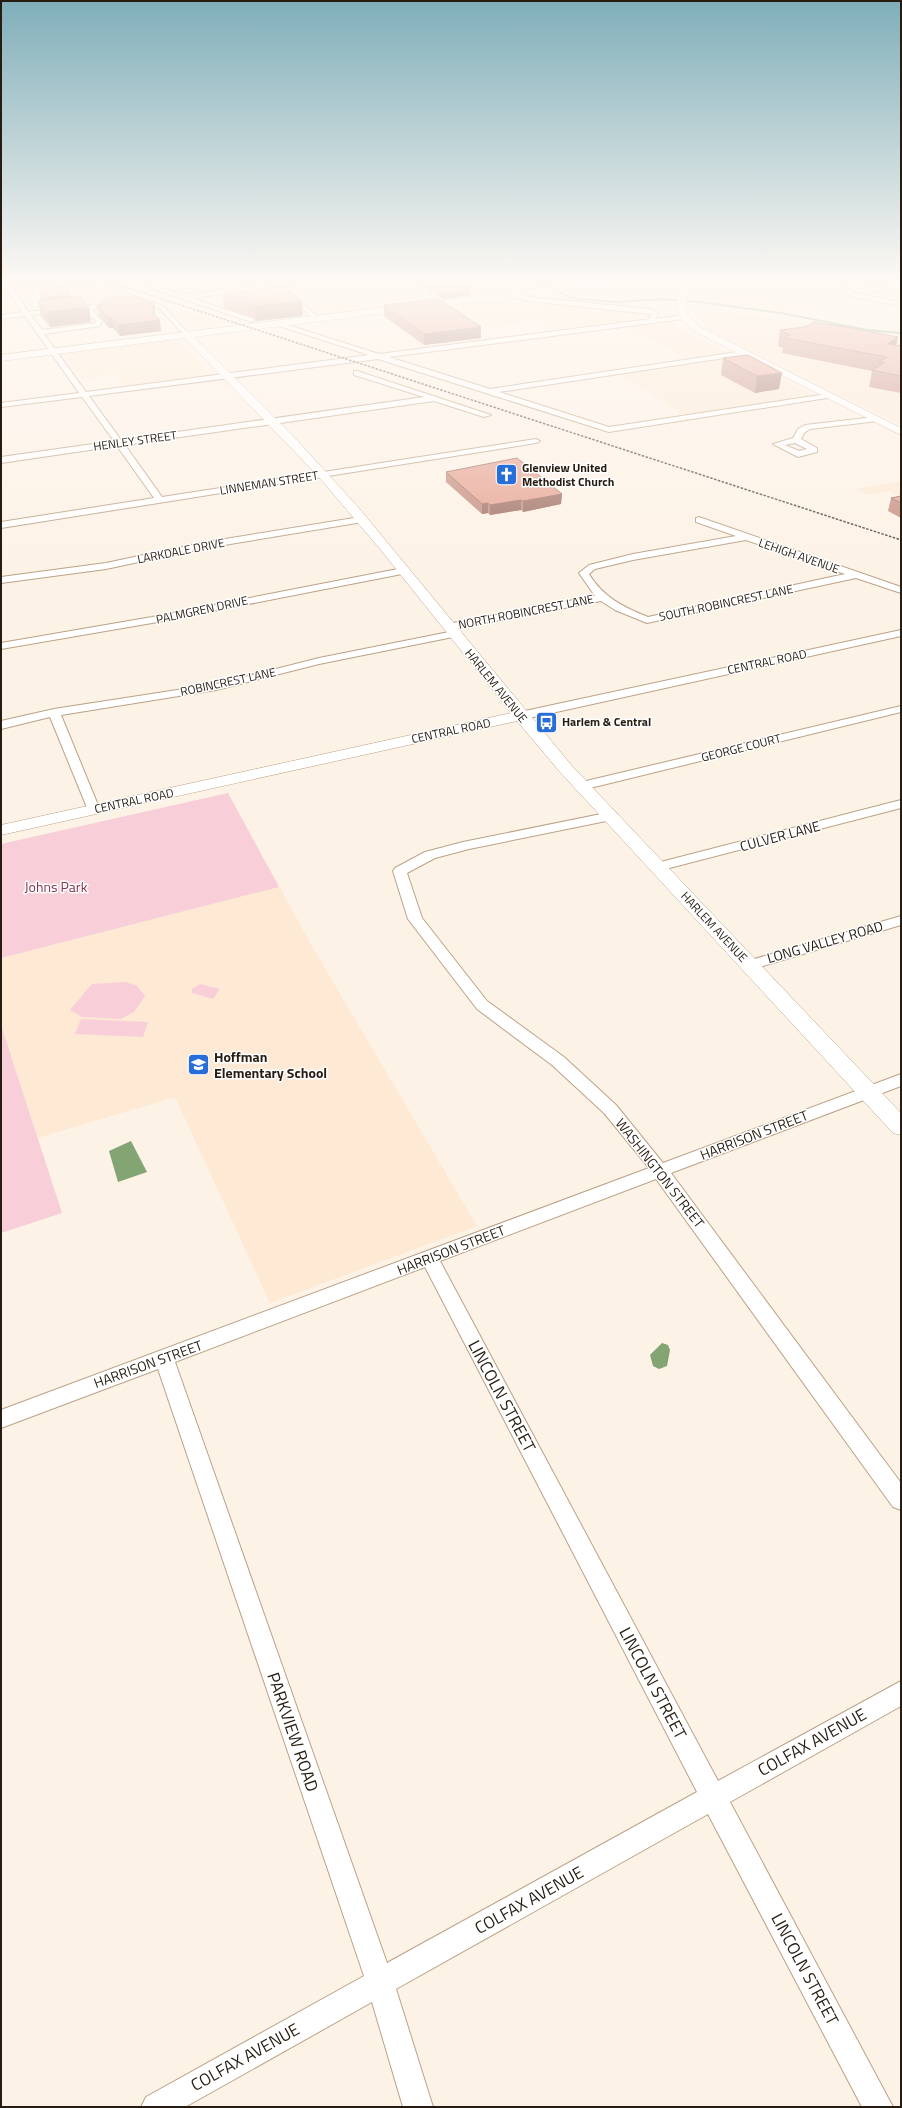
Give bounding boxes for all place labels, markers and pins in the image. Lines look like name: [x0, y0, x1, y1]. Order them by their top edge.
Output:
place label: Glenview United Methodist Church: [522, 458, 614, 491]
church icon: Glenview United Methodist Church: [494, 462, 520, 488]
bus stop icon: Harlem & Central: [534, 709, 560, 735]
place label: Harlem & Central: [562, 712, 651, 731]
place label: Hoffman Elementary School: [214, 1046, 327, 1083]
school or university icon: Hoffman Elementary School: [185, 1052, 211, 1078]

